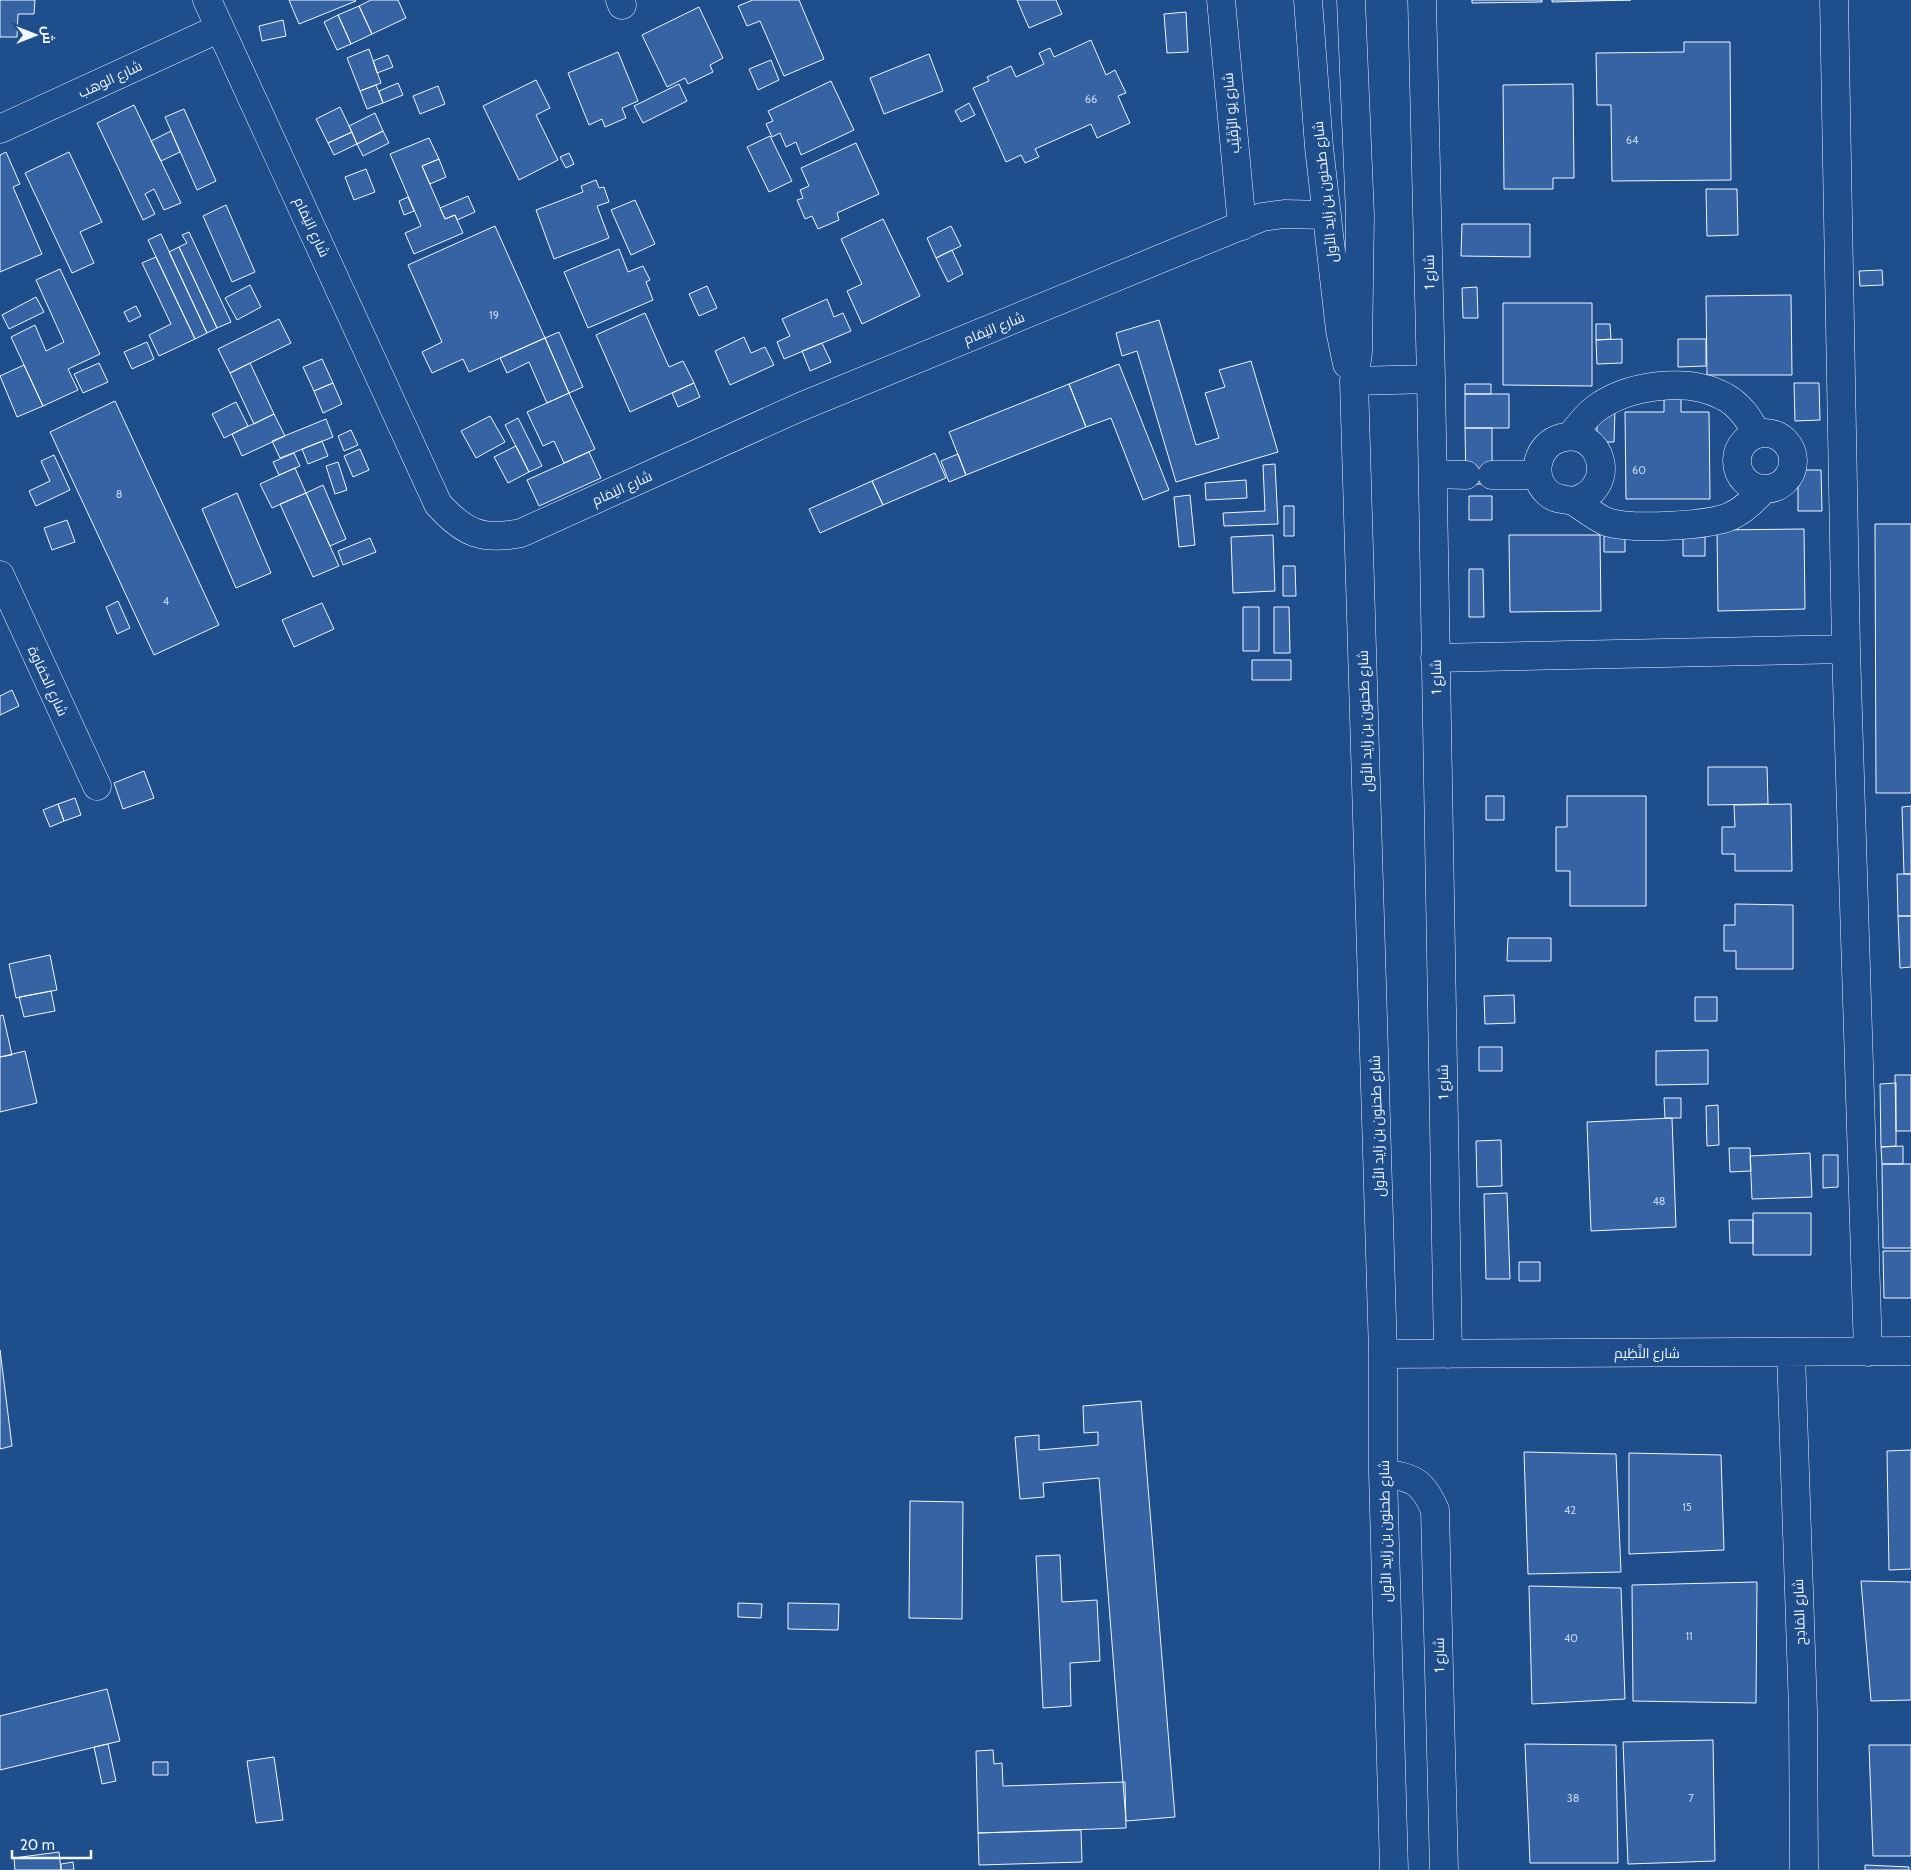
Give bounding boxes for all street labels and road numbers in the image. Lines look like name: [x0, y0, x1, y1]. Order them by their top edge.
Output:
street label: شارع الوهب: [75, 56, 145, 102]
street label: شارع يَو الرِّقَيِّب: [1218, 72, 1244, 154]
street label: شارع طحنون بن زايد الأول: [1309, 120, 1341, 264]
street label: شارع اليَمَام: [289, 194, 334, 260]
street label: شارع 1: [1420, 254, 1438, 290]
street label: شارع اليَمَام: [961, 308, 1028, 349]
street label: شارع اليَمَام: [589, 467, 655, 510]
street label: شارع الحَفاوة: [24, 643, 72, 719]
street label: شارع طحنون بن زايد الأول: [1354, 650, 1376, 792]
street label: شارع 1: [1427, 659, 1445, 695]
street label: شارع طحنون بن زايد الأول: [1366, 1055, 1388, 1197]
street label: شارع 1: [1434, 1064, 1452, 1100]
street label: شارع النَّظِيم: [1614, 1344, 1680, 1363]
street label: شارع طحنون بن زايد الأول: [1375, 1460, 1395, 1602]
street label: شارع المَادِح: [1789, 1579, 1809, 1645]
street label: شارع 1: [1430, 1637, 1448, 1673]

